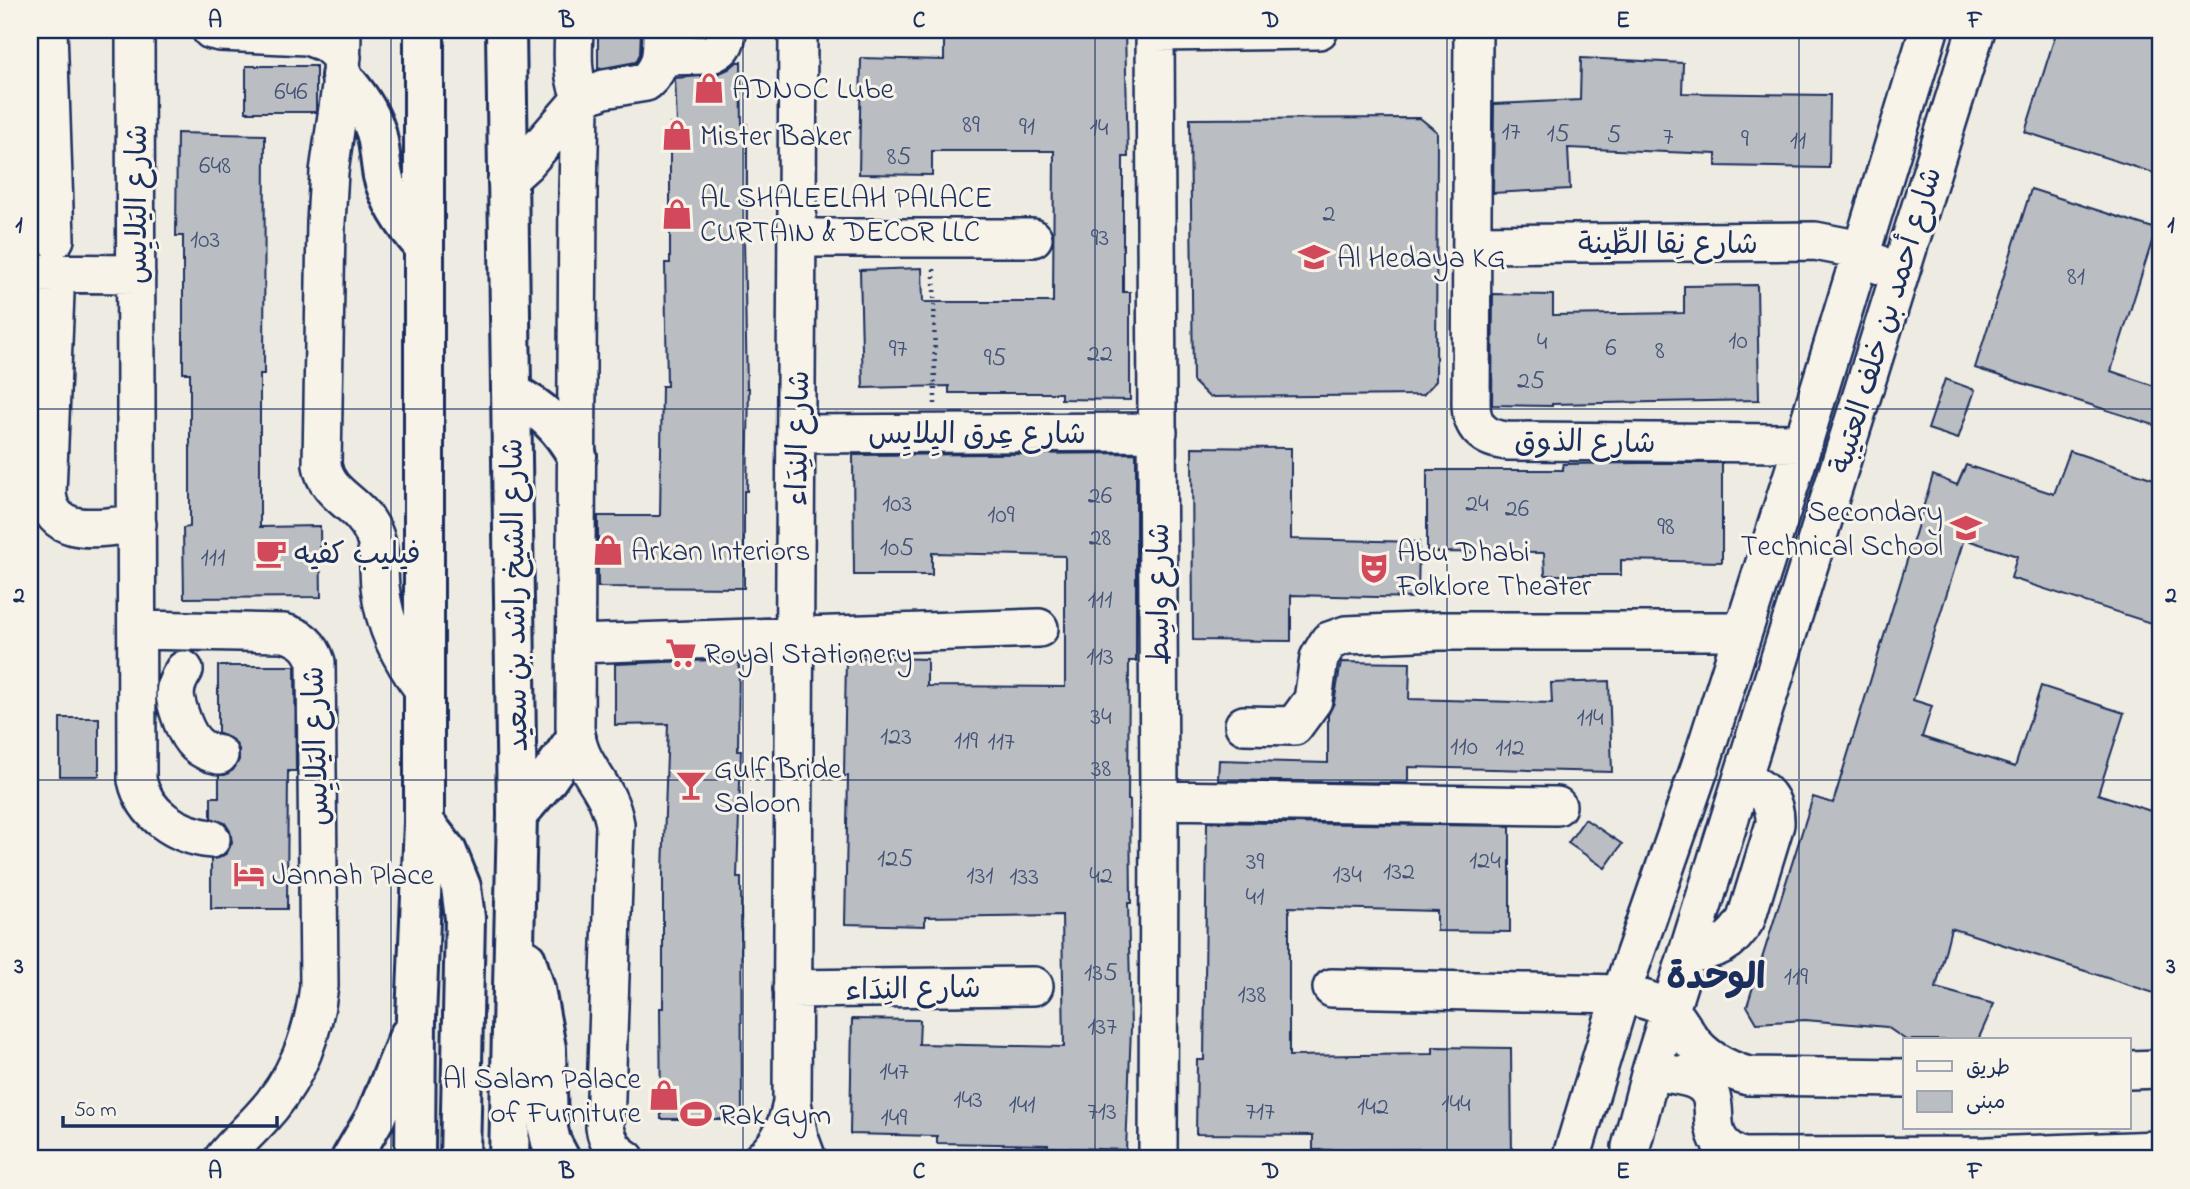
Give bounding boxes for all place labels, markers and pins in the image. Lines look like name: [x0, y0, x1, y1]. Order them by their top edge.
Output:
place label: ADNOC Lube: [732, 69, 894, 113]
shop icon: ADNOC Lube: [692, 71, 726, 105]
place label: Mister Baker: [700, 116, 852, 160]
shop icon: Mister Baker: [660, 118, 694, 152]
place label: AL SHALEELAH PALACE CURTAIN & DECOR LLC: [700, 178, 993, 256]
shop icon: AL SHALEELAH PALACE CURTAIN & DECOR LLC: [660, 197, 694, 231]
place label: Al Hedaya KG: [1337, 238, 1506, 282]
school or university icon: Al Hedaya KG: [1297, 240, 1331, 274]
place label: Secondary Technical School: [1740, 492, 1943, 570]
school or university icon: Secondary Technical School: [1949, 511, 1983, 545]
place label: Arkan Interiors: [631, 531, 811, 575]
place label: Abu Dhabi Folklore Theater: [1396, 532, 1592, 610]
shop icon: Arkan Interiors: [591, 533, 625, 567]
place label: فيليب كفيه: [294, 534, 421, 578]
cafe icon: فيليب كفيه: [254, 536, 288, 570]
theatre icon: Abu Dhabi Folklore Theater: [1357, 551, 1391, 585]
place label: Royal Stationery: [704, 634, 912, 678]
supermarket icon: Royal Stationery: [664, 636, 698, 670]
place label: Gulf Bride Saloon: [714, 749, 842, 827]
bar icon: Gulf Bride Saloon: [674, 768, 708, 802]
place label: Jannah Place: [272, 855, 434, 899]
hotel icon: Jannah Place: [232, 857, 266, 891]
place label: Al Salam Palace of Furniture: [443, 1059, 642, 1137]
shop icon: Al Salam Palace of Furniture: [647, 1078, 681, 1112]
place label: Rak Gym: [719, 1095, 831, 1139]
sports icon: Rak Gym: [679, 1097, 713, 1131]

